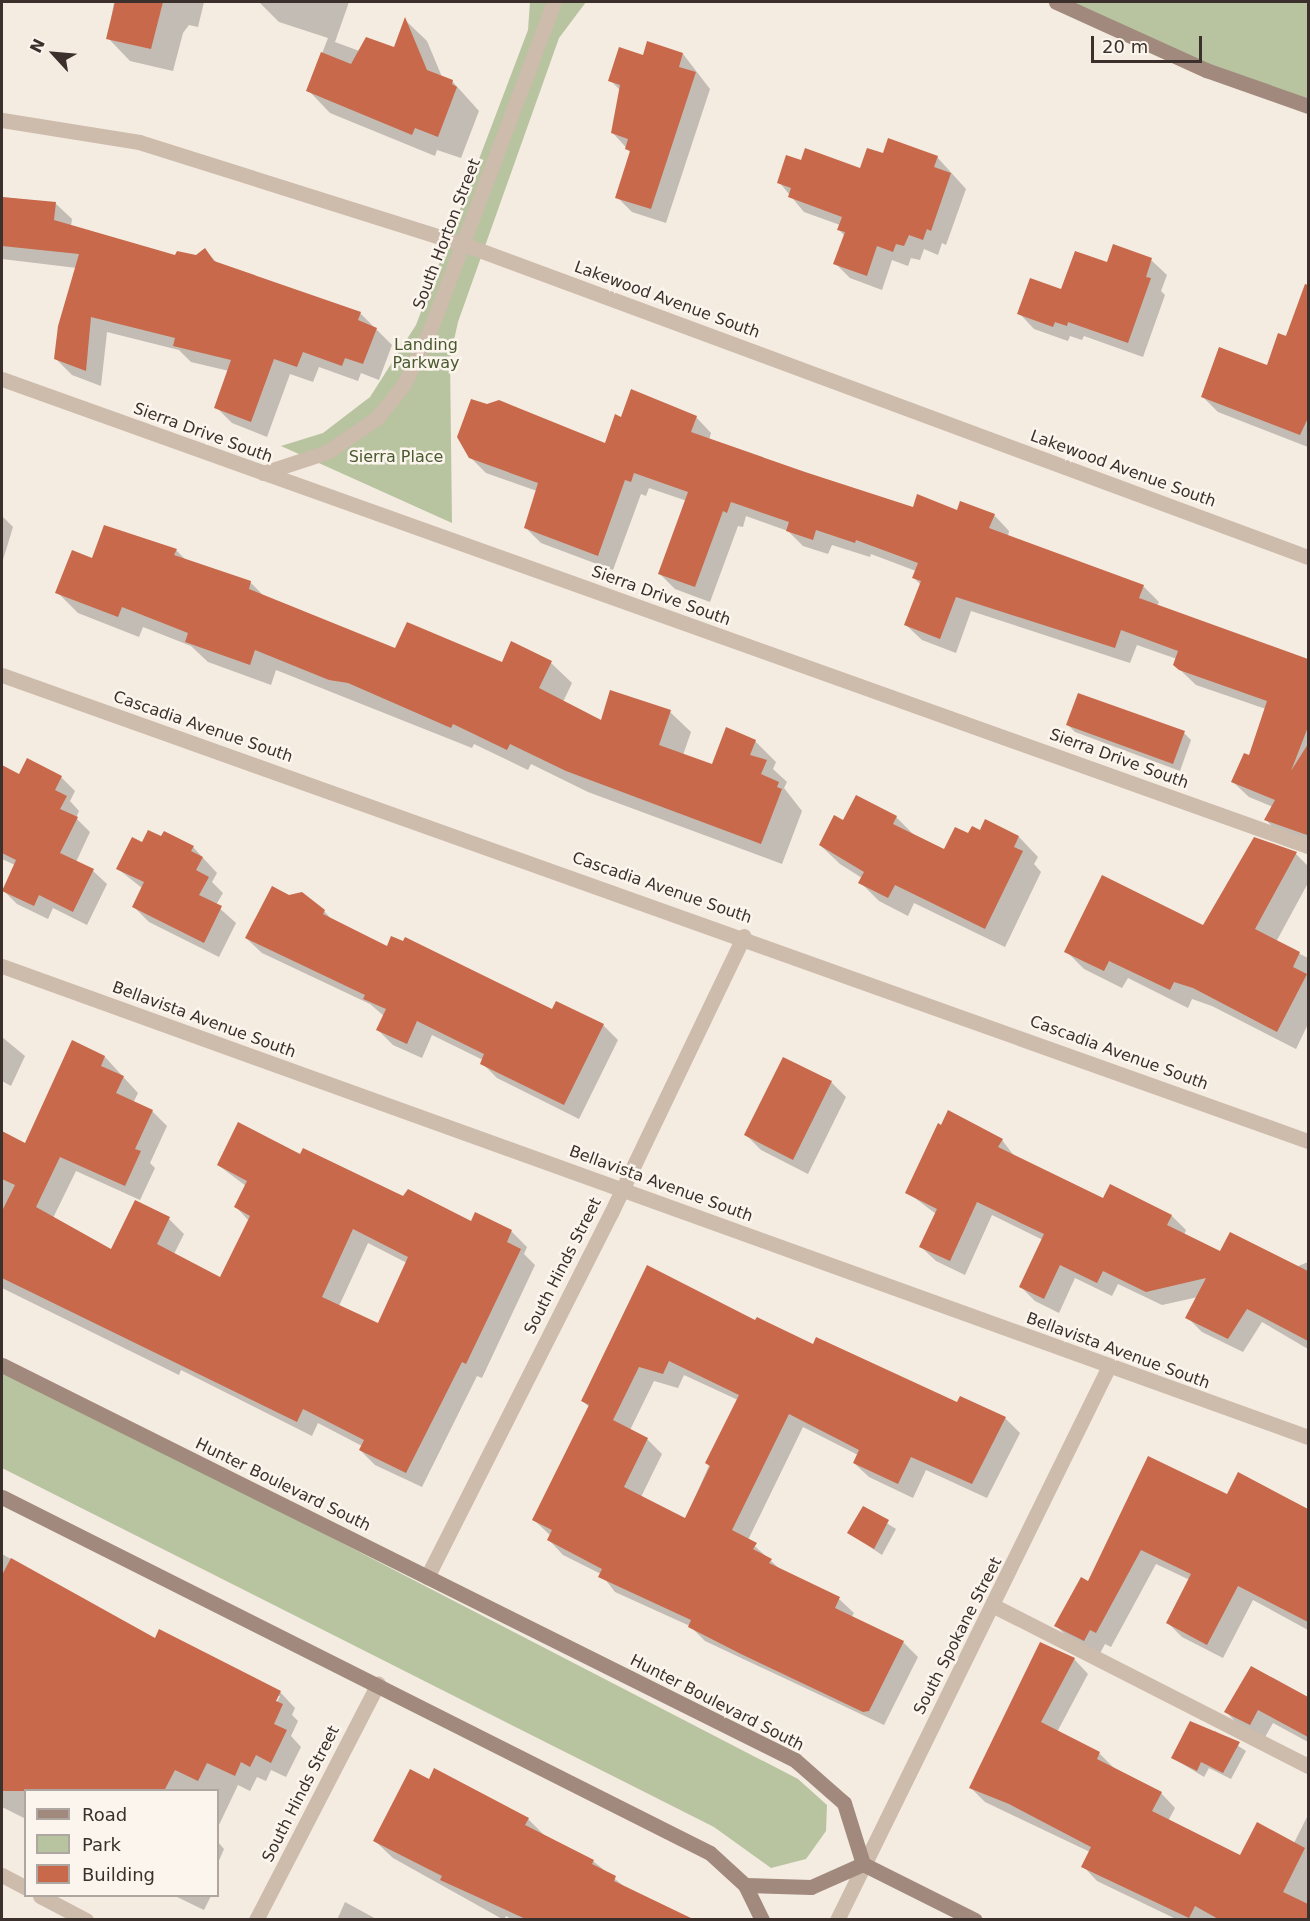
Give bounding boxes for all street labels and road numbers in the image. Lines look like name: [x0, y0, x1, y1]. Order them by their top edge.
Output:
street label: South Horton Street: [409, 156, 485, 312]
street label: Lakewood Avenue South: [572, 257, 762, 343]
street label: Sierra Drive South: [131, 399, 275, 467]
street label: Lakewood Avenue South: [1028, 426, 1218, 512]
street label: Sierra Drive South: [589, 562, 733, 630]
street label: Cascadia Avenue South: [111, 687, 295, 767]
street label: Sierra Drive South: [1047, 725, 1191, 793]
street label: Cascadia Avenue South: [570, 848, 754, 928]
street label: Bellavista Avenue South: [110, 978, 298, 1062]
street label: Cascadia Avenue South: [1027, 1012, 1211, 1094]
street label: Bellavista Avenue South: [567, 1142, 755, 1226]
street label: South Hinds Street: [520, 1195, 606, 1337]
street label: Bellavista Avenue South: [1024, 1309, 1212, 1393]
street label: Hunter Boulevard South: [192, 1434, 374, 1536]
street label: South Spokane Street: [910, 1554, 1006, 1718]
street label: Hunter Boulevard South: [627, 1651, 807, 1755]
street label: South Hinds Street: [258, 1723, 344, 1865]

